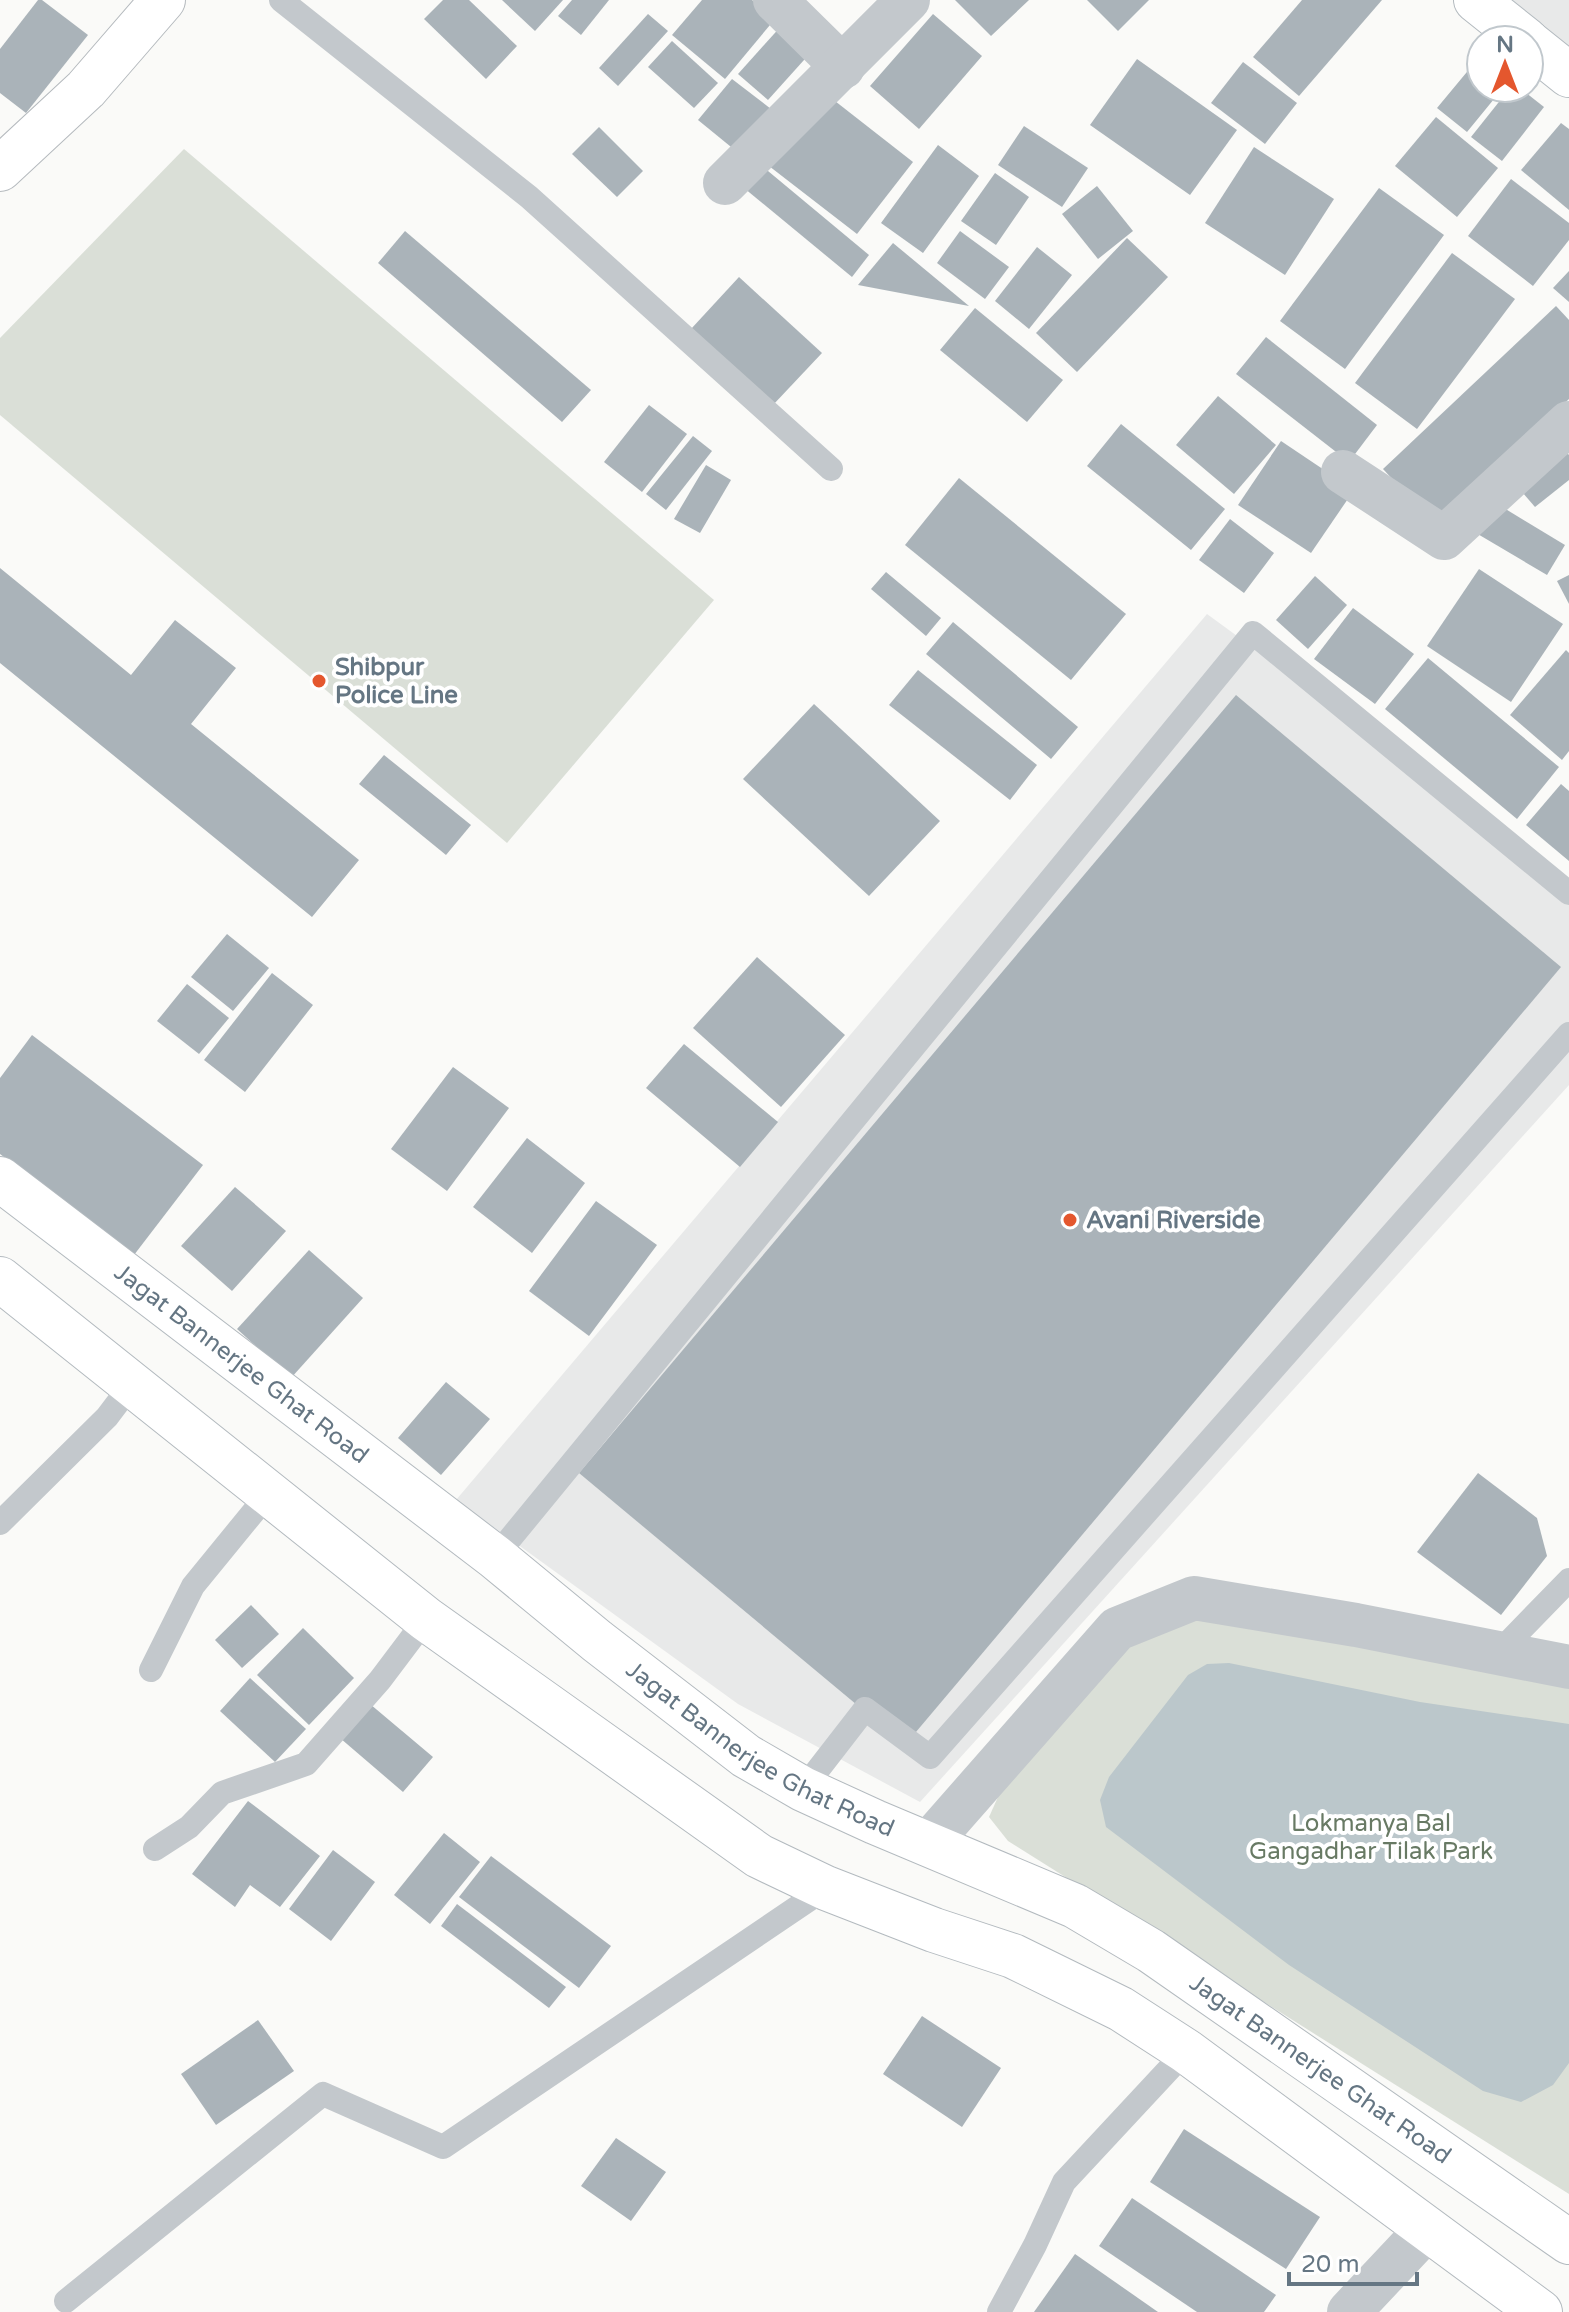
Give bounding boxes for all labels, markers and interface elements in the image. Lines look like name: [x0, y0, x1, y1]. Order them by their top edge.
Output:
north arrow: [1465, 24, 1545, 104]
text: N: [1496, 32, 1514, 58]
place label: Shibpur Police Line: [335, 653, 458, 710]
marker: Shibpur Police Line: [310, 672, 328, 690]
place label: Avani Riverside: [1086, 1206, 1261, 1235]
marker: Avani Riverside: [1061, 1211, 1079, 1229]
street label: Jagat Bannerjee Ghat Road: [109, 1258, 374, 1470]
street label: Jagat Bannerjee Ghat Road: [620, 1655, 899, 1843]
park label: Lokmanya Bal Gangadhar Tilak Park: [1249, 1809, 1493, 1866]
street label: Jagat Bannerjee Ghat Road: [1184, 1968, 1456, 2170]
scale bar: [1289, 2236, 1417, 2286]
text: 20 m: [1301, 2250, 1359, 2279]

